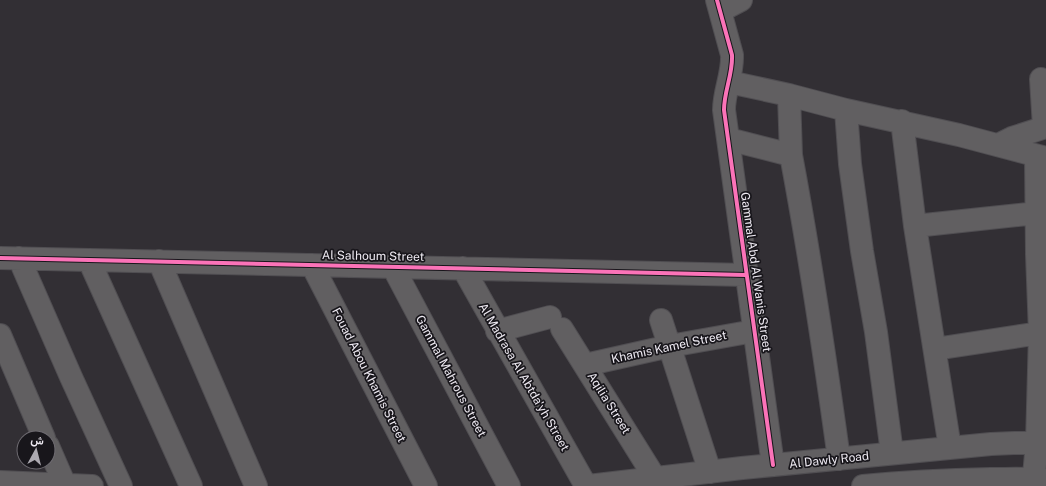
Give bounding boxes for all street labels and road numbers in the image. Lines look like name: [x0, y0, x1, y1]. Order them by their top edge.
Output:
street label: Gammal Abd Al Wanis Street: [738, 191, 774, 353]
street label: Al Salhoum Street: [322, 248, 425, 264]
street label: Al Madrasa Al Abtda'yh Street: [476, 300, 572, 454]
street label: Fouad Abou Khamis Street: [329, 306, 409, 445]
street label: Gammal Mahrous Street: [413, 313, 489, 440]
street label: Khamis Kamel Street: [610, 328, 728, 366]
street label: Aqilia Street: [585, 370, 634, 437]
street label: Al Dawly Road: [788, 449, 870, 471]

